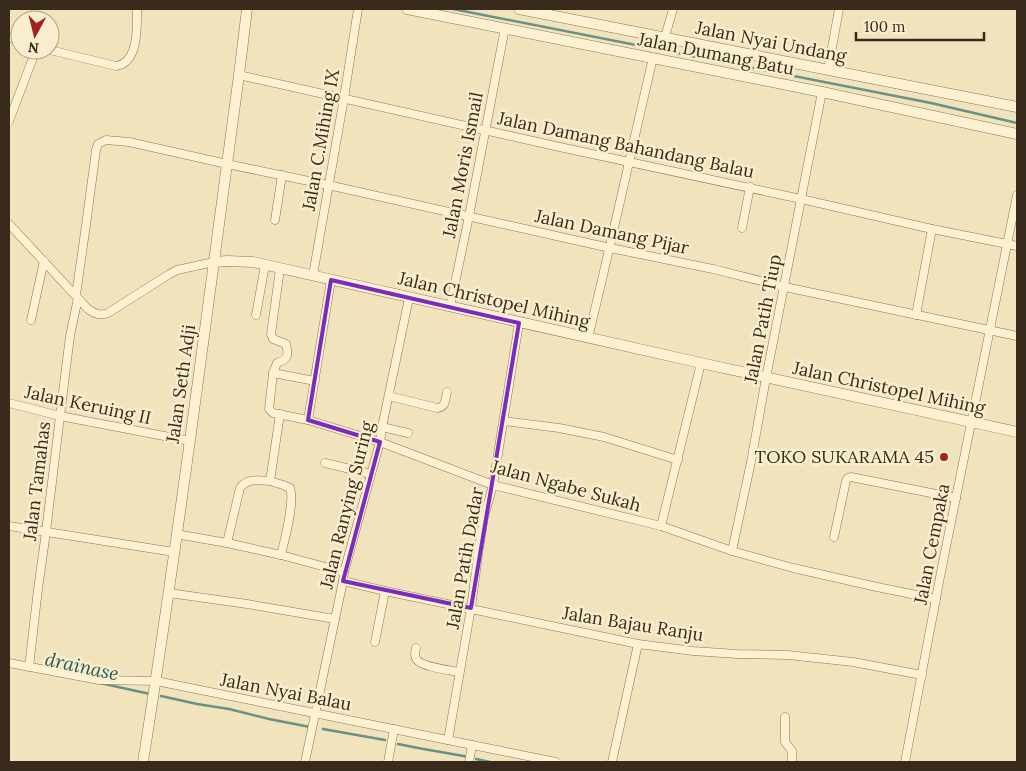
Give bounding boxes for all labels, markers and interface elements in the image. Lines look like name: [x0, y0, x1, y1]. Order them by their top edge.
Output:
north arrow: [10, 10, 60, 60]
scale bar: [856, 10, 984, 42]
street label: Jalan Nyai Undang: [693, 15, 849, 68]
text: 100 m: [864, 17, 905, 36]
street label: Jalan Dumang Batu: [635, 27, 796, 80]
text: N: [27, 38, 40, 57]
street label: Jalan C.Mihing IX: [297, 67, 344, 213]
street label: Jalan Moris Ismail: [437, 90, 488, 241]
street label: Jalan Damang Bahandang Balau: [495, 106, 757, 183]
street label: Jalan Damang Pijar: [532, 204, 691, 259]
street label: Jalan Patih Tiup: [739, 252, 786, 386]
street label: Jalan Christopel Mihing: [395, 266, 593, 333]
street label: Jalan Seth Adji: [161, 323, 200, 446]
street label: Jalan Christopel Mihing: [790, 356, 988, 419]
street label: Jalan Keruing II: [22, 380, 153, 429]
street label: Jalan Ranying Suring: [314, 418, 379, 592]
street label: Jalan Tamahas: [18, 420, 55, 543]
place label: TOKO SUKARAMA 45: [755, 445, 934, 468]
marker: TOKO SUKARAMA 45: [938, 451, 950, 463]
street label: Jalan Ngabe Sukah: [488, 454, 644, 517]
street label: Jalan Cempaka: [908, 481, 955, 607]
street label: Jalan Patih Dadar: [441, 485, 488, 632]
street label: Jalan Bajau Ranju: [560, 601, 705, 646]
water label: drainase: [43, 646, 121, 686]
street label: Jalan Nyai Balau: [218, 667, 354, 716]

